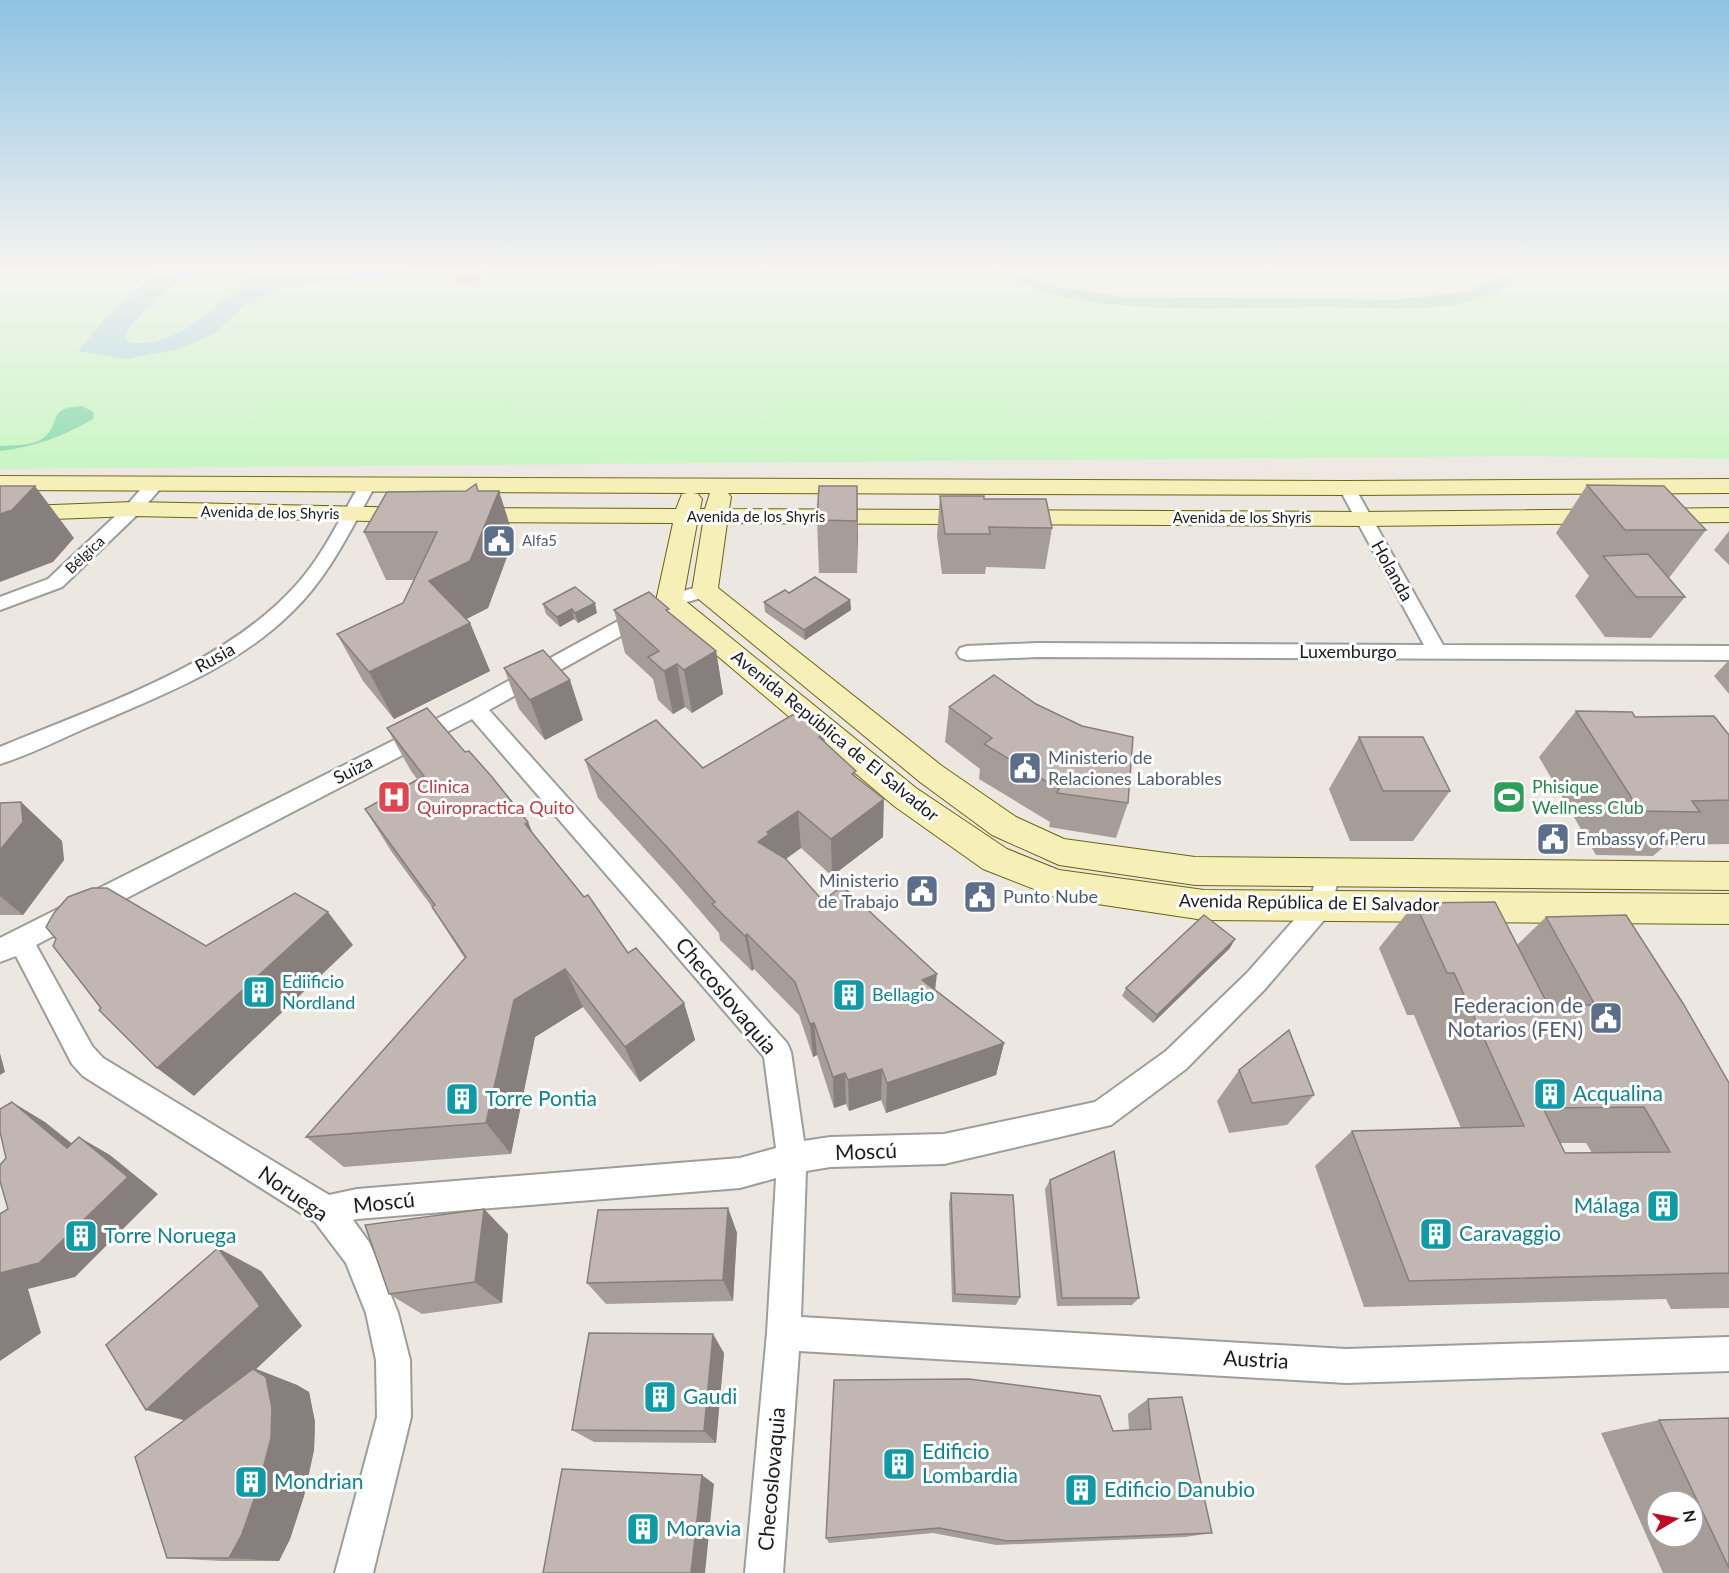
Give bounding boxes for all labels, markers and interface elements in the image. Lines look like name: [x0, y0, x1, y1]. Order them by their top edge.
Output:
street label: Avenida de los Shyris: [201, 502, 340, 522]
street label: Avenida de los Shyris: [687, 507, 825, 525]
street label: Avenida de los Shyris: [1173, 508, 1311, 526]
public building icon: Alfa5: [481, 523, 517, 559]
place label: Alfa5: [522, 531, 557, 549]
street label: Bélgica: [61, 532, 108, 577]
street label: Holanda: [1367, 536, 1418, 605]
street label: Rusia: [191, 637, 238, 677]
street label: Luxemburgo: [1299, 640, 1397, 662]
street label: Avenida República de El Salvador: [728, 645, 944, 826]
place label: Ministerio de Relaciones Laborables: [1048, 746, 1222, 789]
street label: Suiza: [329, 750, 376, 788]
public building icon: Ministerio de Relaciones Laborables: [1007, 750, 1043, 786]
place label: Clinica Quiropractica Quito: [417, 775, 575, 818]
place label: Phisique Wellness Club: [1532, 775, 1644, 818]
hospital icon: Clinica Quiropractica Quito: [376, 779, 412, 815]
sports icon: Phisique Wellness Club: [1491, 779, 1527, 815]
public building icon: Embassy of Peru: [1535, 821, 1571, 857]
place label: Embassy of Peru: [1576, 827, 1706, 849]
place label: Ministerio de Trabajo: [818, 869, 899, 912]
public building icon: Ministerio de Trabajo: [904, 873, 940, 909]
public building icon: Punto Nube: [962, 879, 998, 915]
place label: Punto Nube: [1003, 885, 1098, 907]
street label: Avenida República de El Salvador: [1179, 889, 1440, 915]
street label: Checoslovaquia: [671, 932, 783, 1058]
place label: Ediificio Nordland: [282, 970, 355, 1013]
building icon: Ediificio Nordland: [241, 974, 277, 1010]
building icon: Bellagio: [831, 977, 867, 1013]
place label: Bellagio: [872, 983, 934, 1005]
place label: Federacion de Notarios (FEN): [1447, 992, 1583, 1041]
public building icon: Federacion de Notarios (FEN): [1588, 1000, 1624, 1036]
building icon: Acqualina: [1532, 1076, 1568, 1112]
place label: Acqualina: [1573, 1080, 1663, 1105]
building icon: Torre Pontia: [444, 1081, 480, 1117]
place label: Torre Pontia: [485, 1085, 597, 1110]
street label: Moscú: [835, 1137, 897, 1164]
street label: Noruega: [254, 1160, 334, 1226]
street label: Moscú: [352, 1186, 416, 1217]
building icon: Málaga: [1645, 1188, 1681, 1224]
place label: Málaga: [1574, 1192, 1640, 1217]
building icon: Caravaggio: [1418, 1216, 1454, 1252]
building icon: Torre Noruega: [63, 1218, 99, 1254]
place label: Caravaggio: [1459, 1220, 1561, 1245]
place label: Torre Noruega: [104, 1222, 236, 1247]
street label: Austria: [1223, 1344, 1289, 1373]
building icon: Gaudi: [642, 1379, 678, 1415]
place label: Gaudi: [683, 1383, 737, 1408]
street label: Checoslovaquia: [752, 1406, 789, 1552]
place label: Edificio Lombardia: [922, 1438, 1018, 1487]
building icon: Edificio Lombardia: [881, 1446, 917, 1482]
building icon: Mondrian: [233, 1464, 269, 1500]
place label: Mondrian: [274, 1468, 363, 1493]
building icon: Edificio Danubio: [1063, 1472, 1099, 1508]
place label: Edificio Danubio: [1104, 1476, 1255, 1501]
north arrow: [1645, 1489, 1705, 1549]
text: N: [1680, 1509, 1701, 1524]
building icon: Moravia: [625, 1511, 661, 1547]
place label: Moravia: [666, 1515, 741, 1540]

